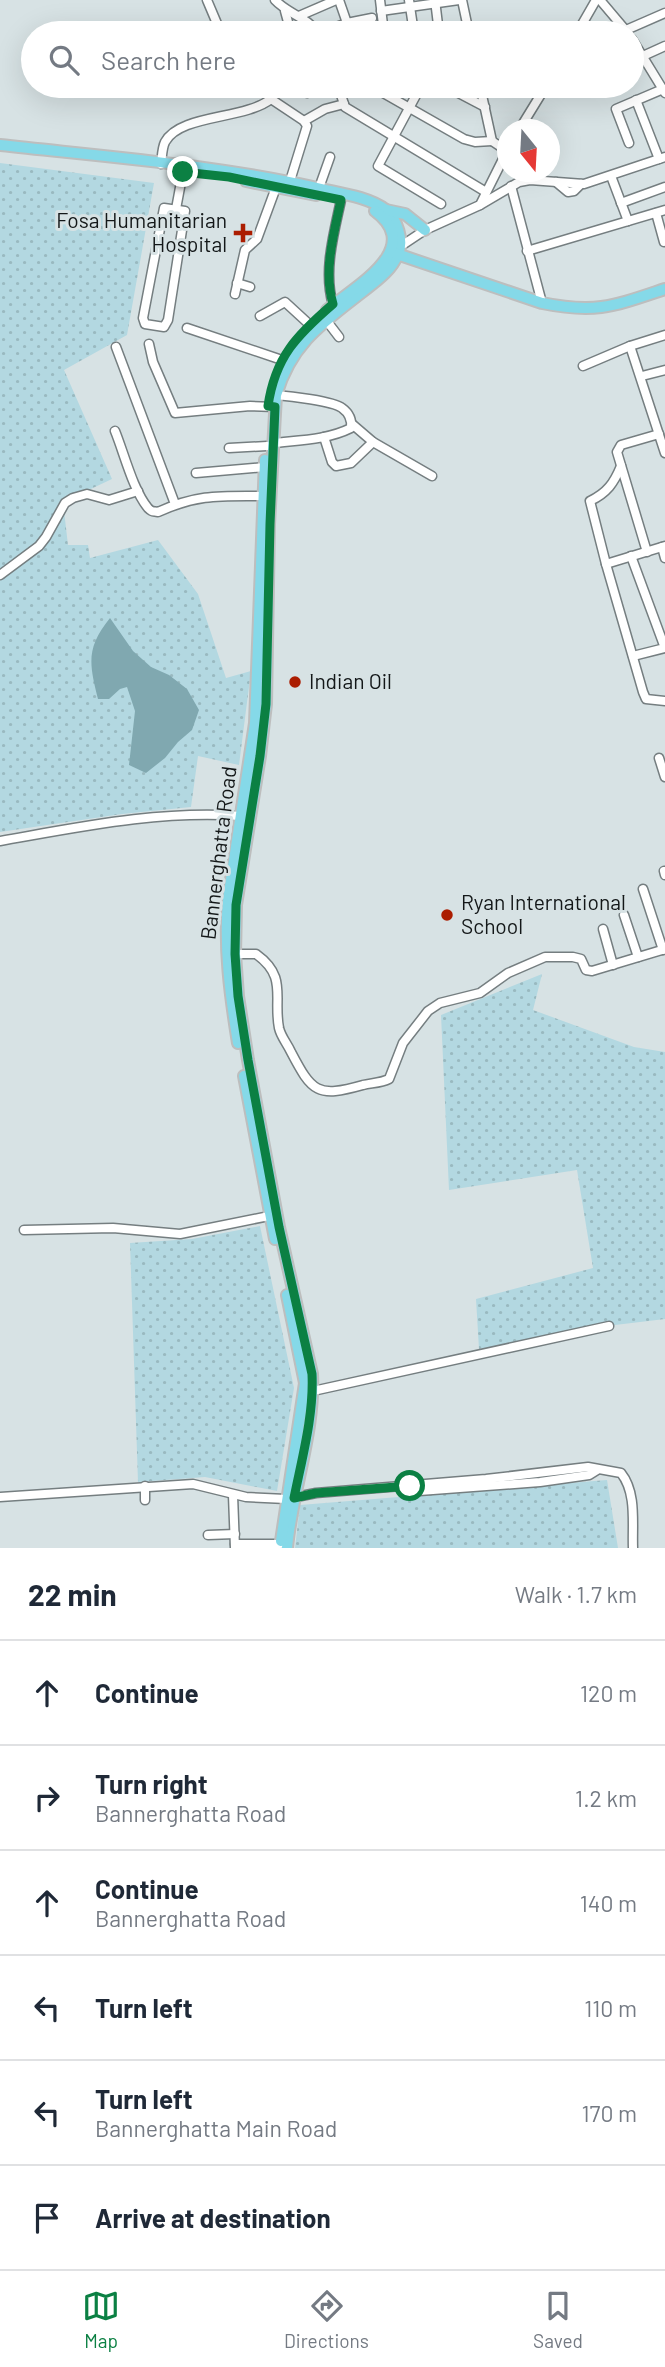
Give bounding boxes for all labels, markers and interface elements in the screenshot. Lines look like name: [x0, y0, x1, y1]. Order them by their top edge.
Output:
search box: [21, 21, 644, 98]
icon: search: [45, 41, 83, 79]
text: Search here: [101, 44, 236, 75]
north arrow: [497, 119, 560, 182]
route end: [167, 156, 198, 187]
place label: Fosa Humanitarian Hospital: [56, 207, 227, 256]
marker: Fosa Humanitarian Hospital: [233, 223, 253, 243]
place label: Indian Oil: [309, 668, 392, 693]
marker: Indian Oil: [287, 674, 303, 690]
street label: Bannerghatta Road: [194, 765, 241, 941]
place label: Ryan International School: [461, 889, 626, 938]
marker: Ryan International School: [439, 907, 455, 923]
route start: [394, 1470, 425, 1501]
text: 22 min: [28, 1576, 117, 1612]
text: Walk · 1.7 km: [515, 1580, 637, 1608]
icon: ahead: [28, 1674, 66, 1712]
text: Continue: [95, 1677, 199, 1708]
text: 120 m: [580, 1679, 637, 1707]
text: Turn right: [95, 1768, 208, 1799]
icon: right: [28, 1779, 66, 1817]
text: 1.2 km: [575, 1784, 637, 1812]
text: Bannerghatta Road: [95, 1799, 286, 1827]
text: Continue: [95, 1873, 199, 1904]
icon: ahead: [28, 1884, 66, 1922]
text: 140 m: [580, 1889, 637, 1917]
text: Bannerghatta Road: [95, 1904, 286, 1932]
icon: left: [28, 1989, 66, 2027]
text: Turn left: [95, 1992, 193, 2023]
text: 110 m: [584, 1994, 637, 2022]
text: Turn left: [95, 2083, 193, 2114]
icon: left: [28, 2094, 66, 2132]
text: 170 m: [581, 2099, 637, 2127]
text: Bannerghatta Main Road: [95, 2114, 337, 2142]
icon: arrive: [28, 2199, 66, 2237]
text: Arrive at destination: [95, 2202, 331, 2233]
tab: Map: [82, 2287, 120, 2352]
tab: Directions: [284, 2287, 369, 2352]
tab: Saved: [533, 2287, 583, 2352]

